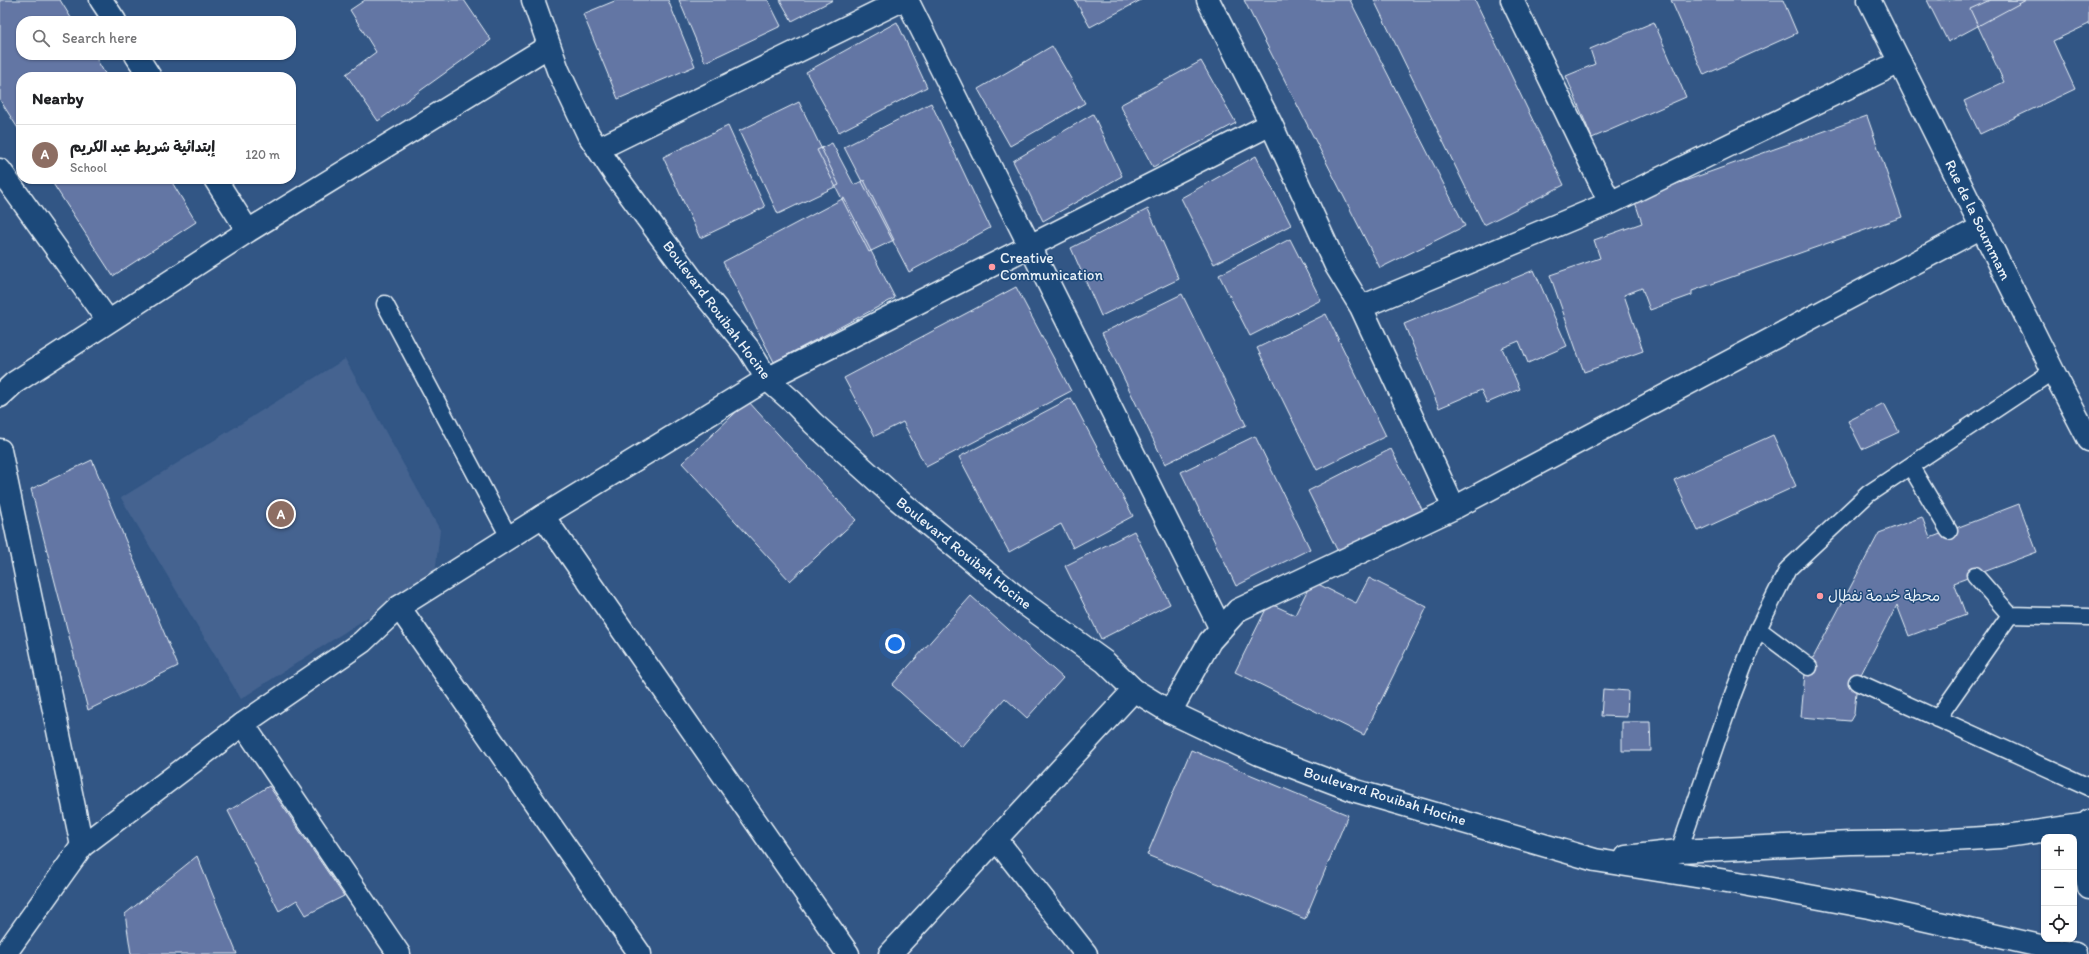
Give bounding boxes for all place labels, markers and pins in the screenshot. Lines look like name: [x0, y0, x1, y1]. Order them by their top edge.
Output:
place label: Creative Communication: [1000, 249, 1103, 284]
marker: Creative Communication: [987, 262, 997, 272]
pin: A: [268, 499, 294, 529]
place label: محطة خدمة نفطال: [1828, 587, 1940, 605]
marker: محطة خدمة نفطال: [1815, 591, 1825, 601]

